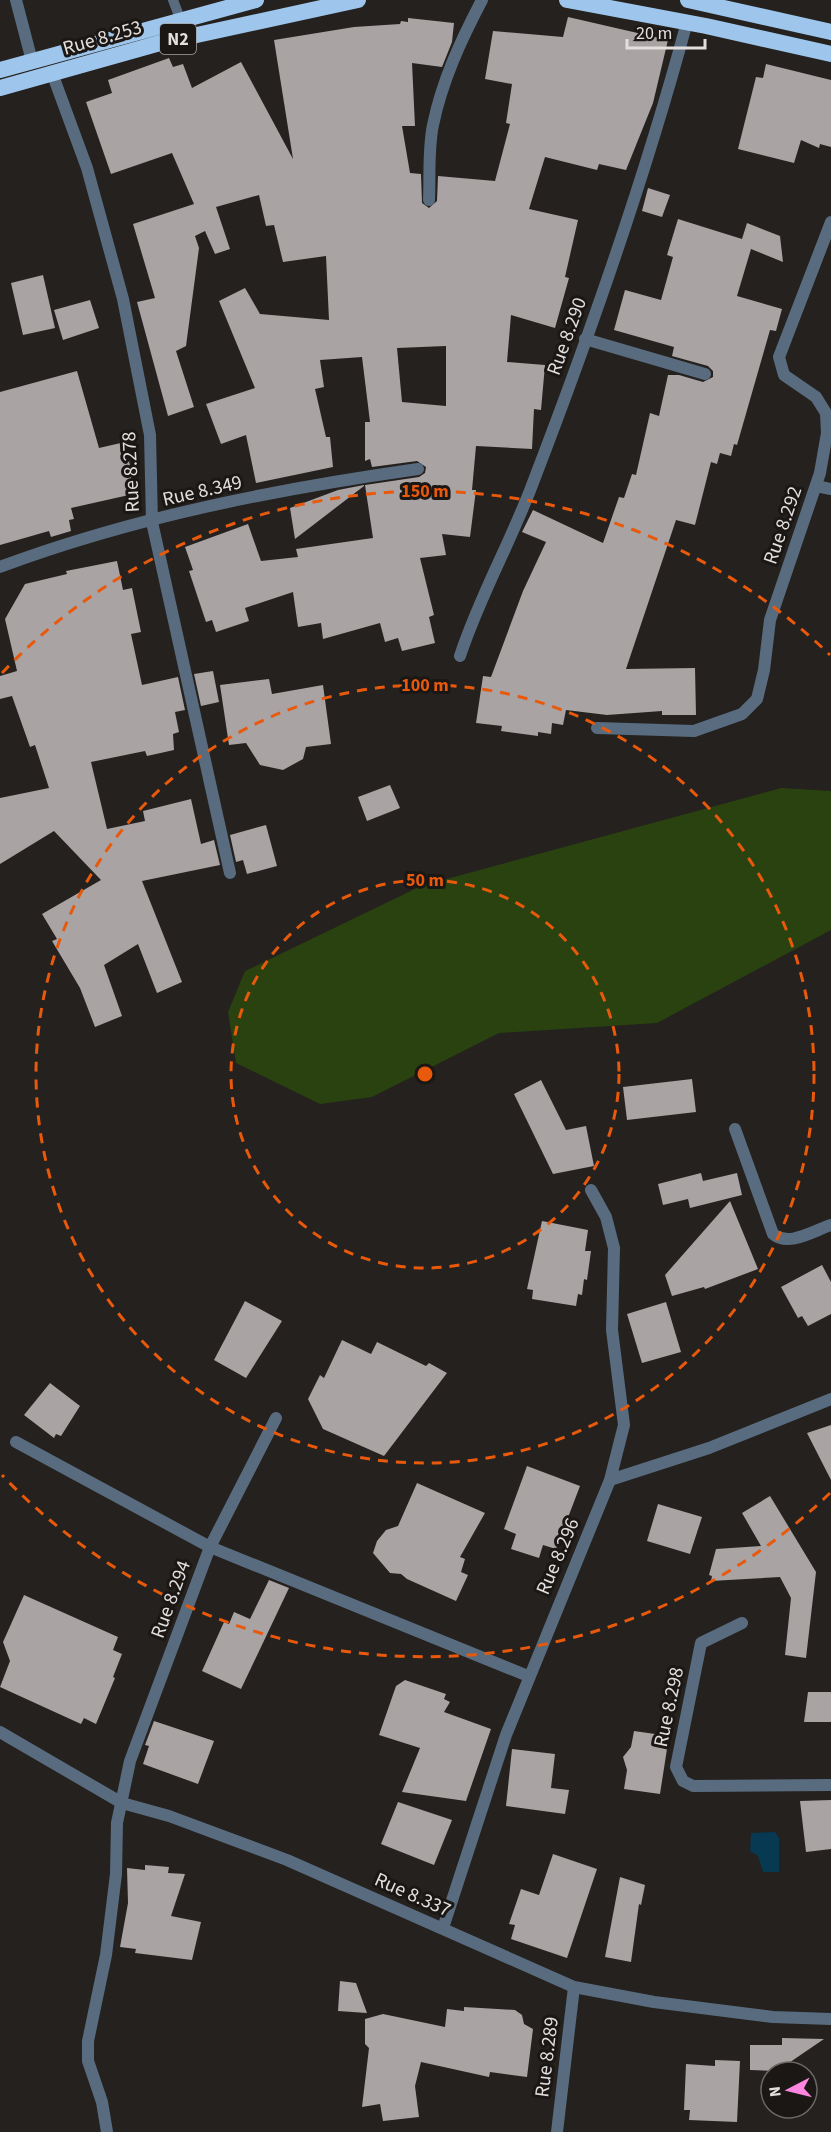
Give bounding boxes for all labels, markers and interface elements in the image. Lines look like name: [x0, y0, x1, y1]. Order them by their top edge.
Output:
scale bar: [627, 12, 705, 50]
street label: Rue 8.253: [60, 13, 145, 63]
text: 20 m: [636, 21, 672, 46]
road number: N2: [160, 24, 196, 54]
street label: Rue 8.290: [540, 293, 594, 379]
street label: Rue 8.278: [115, 431, 147, 513]
street label: Rue 8.349: [160, 468, 245, 514]
text: 150 m: [401, 479, 449, 504]
street label: Rue 8.292: [757, 482, 809, 568]
text: 100 m: [401, 673, 449, 698]
text: 50 m: [406, 868, 444, 893]
centre of rings: [415, 1064, 435, 1084]
street label: Rue 8.296: [529, 1514, 587, 1599]
street label: Rue 8.294: [144, 1556, 198, 1642]
street label: Rue 8.298: [647, 1665, 691, 1750]
street label: Rue 8.337: [370, 1866, 455, 1924]
street label: Rue 8.289: [528, 2015, 566, 2099]
north arrow: [759, 2060, 819, 2120]
text: N: [764, 2085, 787, 2098]

